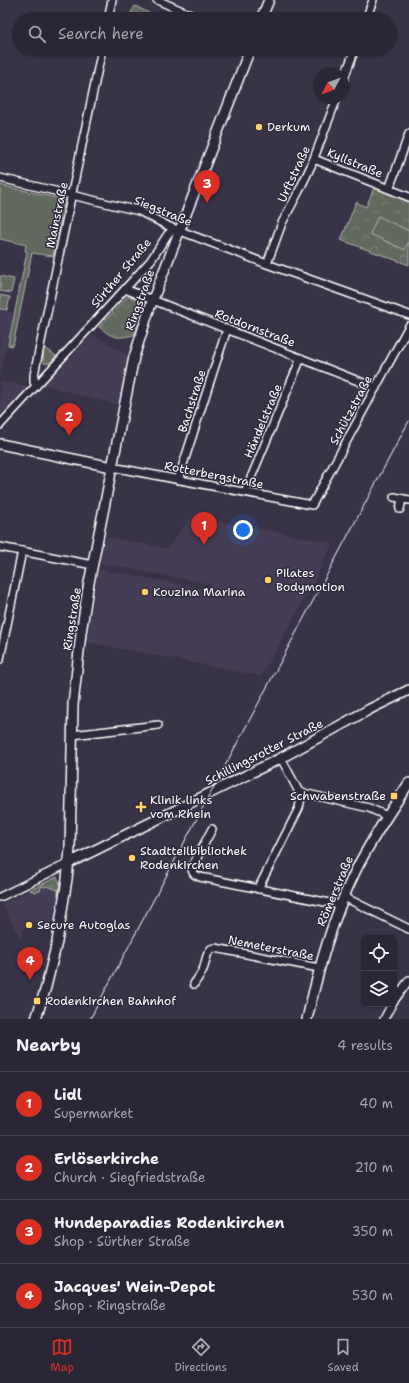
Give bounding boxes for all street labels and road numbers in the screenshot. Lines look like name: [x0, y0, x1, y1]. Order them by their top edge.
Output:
street label: Urftstraße: [274, 143, 314, 205]
street label: Kyllstraße: [325, 145, 386, 182]
street label: Mainstraße: [42, 180, 72, 250]
street label: Siegstraße: [131, 192, 195, 230]
street label: Sürther Straße: [87, 235, 155, 311]
street label: Ringstraße: [122, 267, 158, 333]
street label: Rotdornstraße: [212, 305, 298, 351]
street label: Bachstraße: [174, 367, 210, 435]
street label: Schützstraße: [326, 372, 376, 448]
street label: Händelstraße: [240, 381, 286, 461]
street label: Rotterbergstraße: [163, 458, 265, 492]
street label: Ringstraße: [59, 586, 85, 652]
street label: Schillingsrotter Straße: [202, 715, 326, 789]
street label: Römerstraße: [313, 853, 357, 929]
street label: Nemeterstraße: [227, 932, 315, 964]

